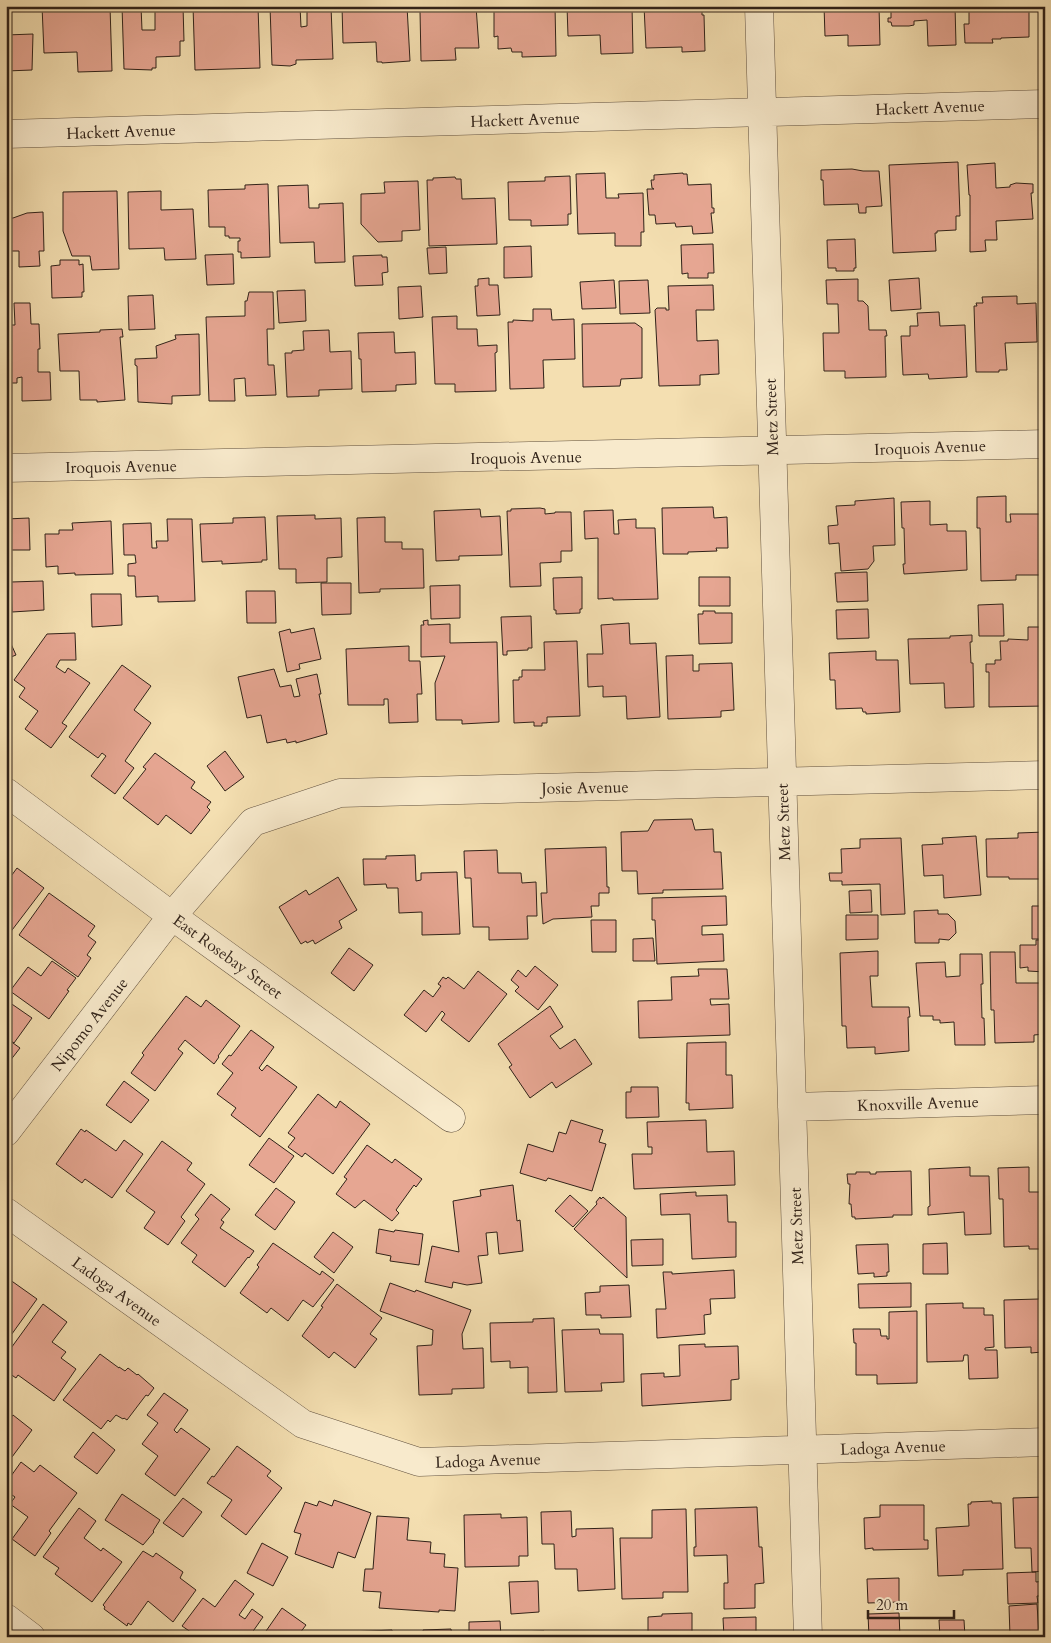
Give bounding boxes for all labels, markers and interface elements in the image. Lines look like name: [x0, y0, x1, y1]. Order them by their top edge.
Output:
street label: Hackett Avenue: [875, 95, 985, 121]
street label: Hackett Avenue: [470, 107, 580, 133]
street label: Hackett Avenue: [66, 119, 176, 145]
street label: Metz Street: [760, 378, 784, 456]
street label: Iroquois Avenue: [874, 435, 986, 461]
street label: Iroquois Avenue: [470, 446, 582, 470]
street label: Iroquois Avenue: [65, 455, 177, 479]
street label: Josie Avenue: [539, 776, 629, 800]
street label: Metz Street: [772, 783, 796, 861]
street label: East Rosebay Street: [168, 910, 287, 1004]
street label: Nipomo Avenue: [46, 973, 133, 1076]
street label: Knoxville Avenue: [857, 1091, 979, 1117]
street label: Metz Street: [785, 1187, 809, 1265]
street label: Ladoga Avenue: [67, 1252, 166, 1332]
street label: Ladoga Avenue: [840, 1435, 946, 1461]
street label: Ladoga Avenue: [435, 1448, 541, 1474]
scale bar: [868, 1588, 955, 1620]
text: 20 m: [876, 1595, 908, 1615]

